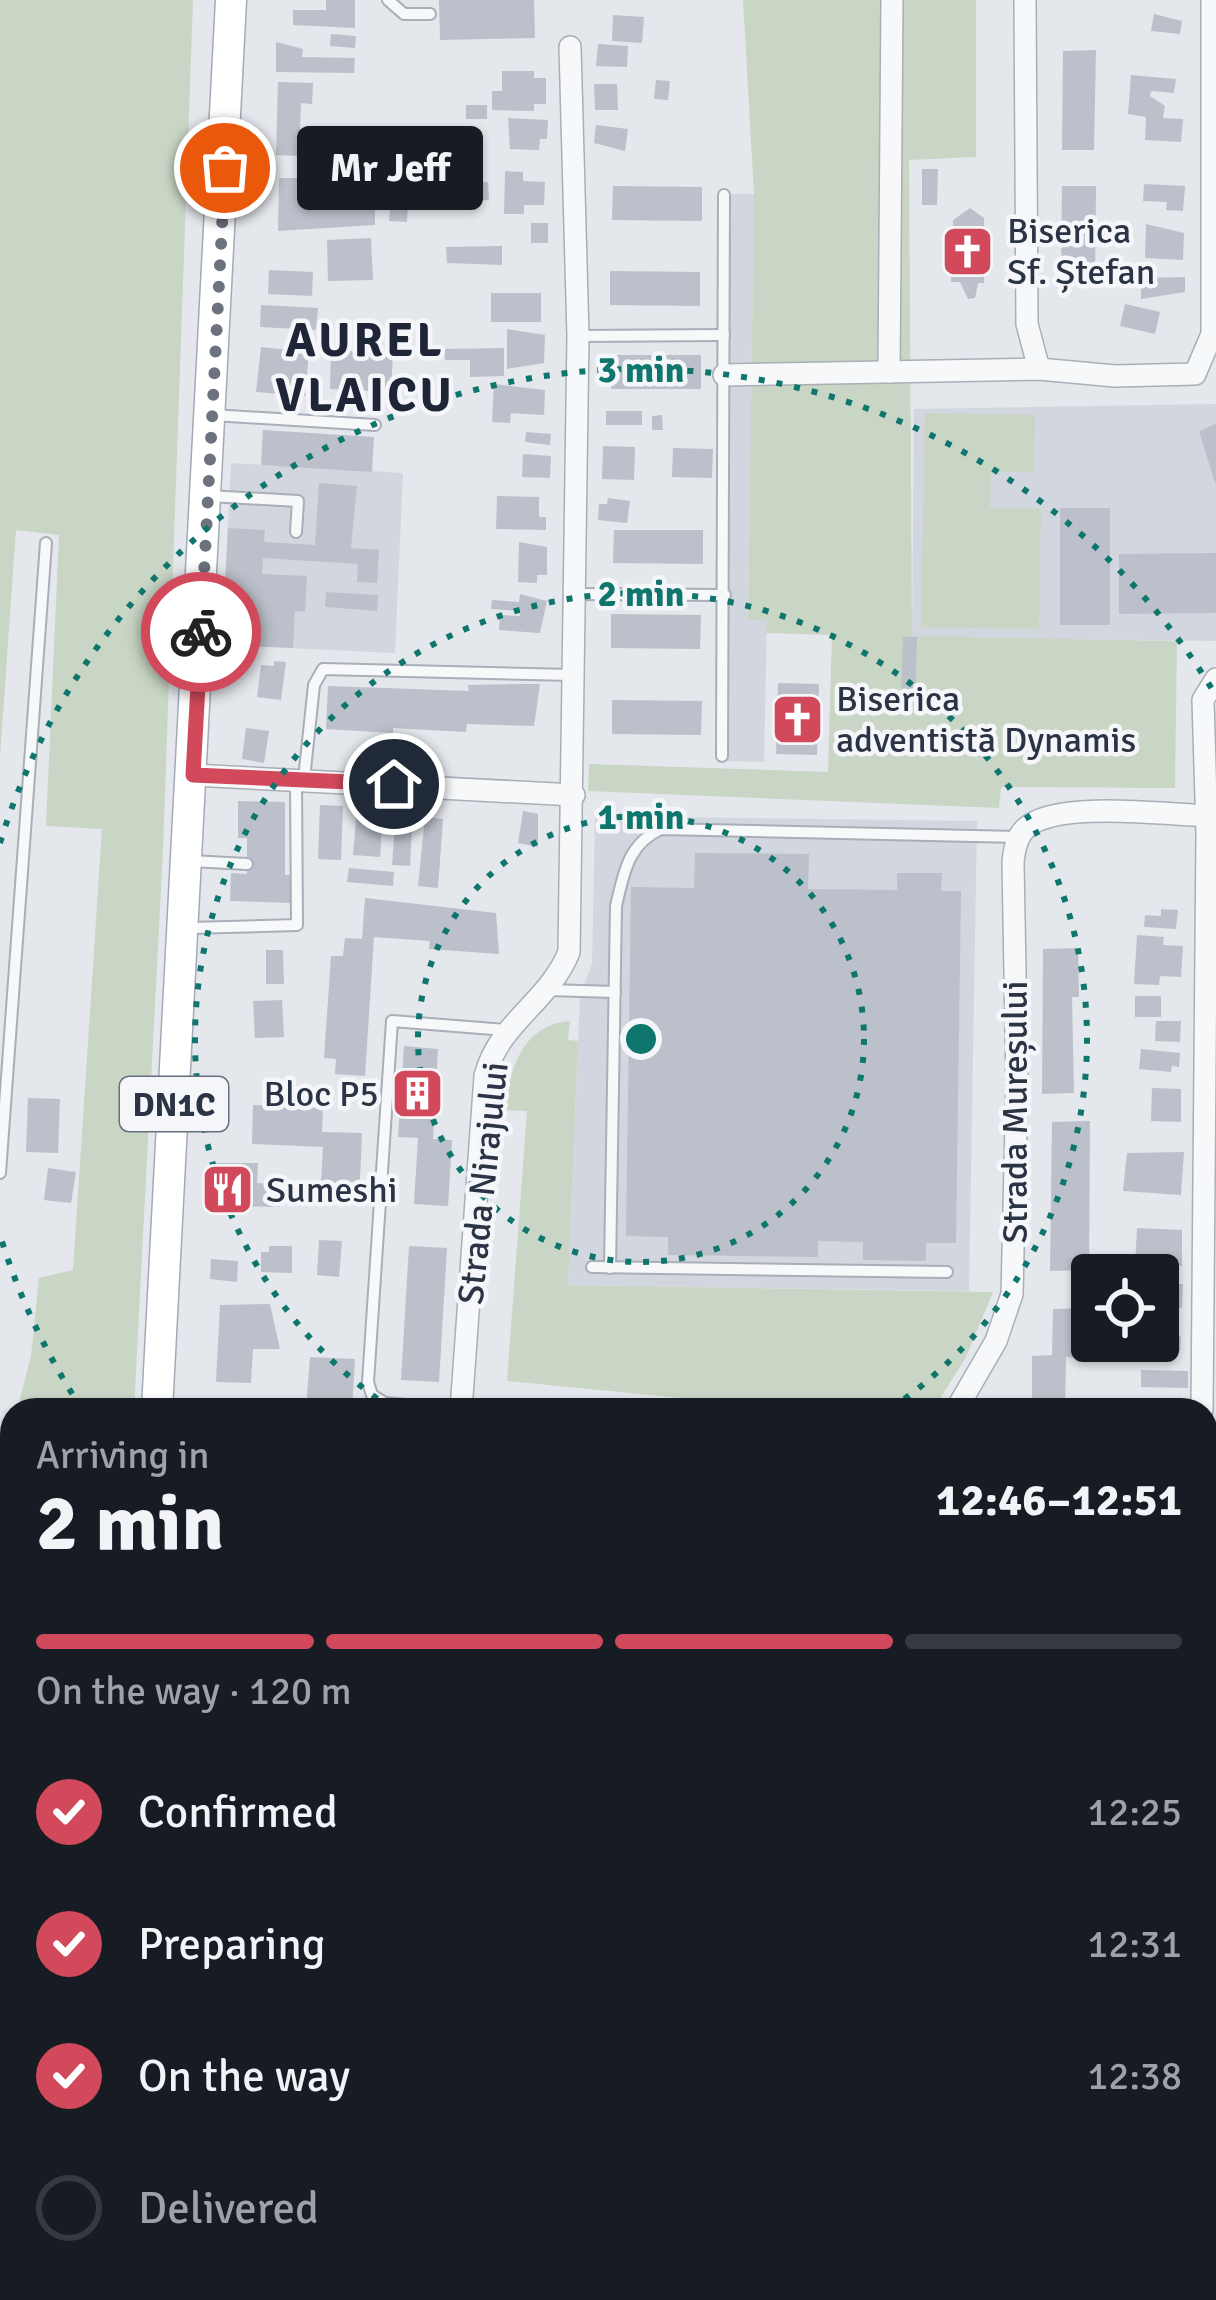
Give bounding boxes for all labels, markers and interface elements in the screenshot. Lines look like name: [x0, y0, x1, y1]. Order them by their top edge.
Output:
pin: [174, 117, 276, 219]
callout: Mr Jeff: [297, 126, 483, 210]
icon: bag: [192, 135, 258, 201]
text: Mr Jeff: [330, 144, 450, 192]
place label: Biserica Sf. Ștefan: [1007, 209, 1156, 295]
church icon: Biserica Sf. Ștefan: [940, 223, 996, 279]
district label: AUREL VLAICU: [275, 311, 455, 425]
text: 3 min: [598, 348, 684, 393]
courier: [141, 572, 261, 692]
text: 2 min: [598, 572, 684, 617]
icon: bike: [168, 599, 234, 665]
place label: Biserica adventistă Dynamis: [836, 677, 1136, 763]
church icon: Biserica adventistă Dynamis: [769, 691, 825, 747]
pin: [343, 733, 445, 835]
icon: home: [361, 751, 427, 817]
text: 1 min: [598, 795, 684, 840]
street label: Strada Mureșului: [993, 980, 1038, 1244]
centre of rings: [620, 1018, 662, 1060]
street label: Strada Nirajului: [448, 1060, 519, 1307]
building icon: Bloc P5: [390, 1065, 446, 1121]
place label: Bloc P5: [264, 1072, 379, 1117]
road number: DN1C: [120, 1077, 228, 1131]
restaurant icon: Sumeshi: [199, 1161, 255, 1217]
place label: Sumeshi: [266, 1168, 398, 1213]
map controls: [1071, 1254, 1179, 1362]
button: locate: [1071, 1254, 1179, 1362]
text: Arriving in: [36, 1431, 210, 1479]
text: 12:46–12:51: [936, 1473, 1182, 1528]
text: 2 min: [36, 1476, 224, 1572]
text: On the way · 120 m: [36, 1667, 352, 1715]
icon: check: [36, 1779, 102, 1845]
text: Confirmed: [138, 1785, 338, 1840]
text: 12:25: [1087, 1788, 1182, 1836]
icon: check: [36, 1911, 102, 1977]
text: Preparing: [138, 1917, 326, 1972]
text: 12:31: [1087, 1920, 1182, 1968]
icon: check: [36, 2043, 102, 2109]
text: On the way: [138, 2049, 350, 2104]
text: 12:38: [1087, 2052, 1182, 2100]
text: Delivered: [138, 2181, 319, 2236]

